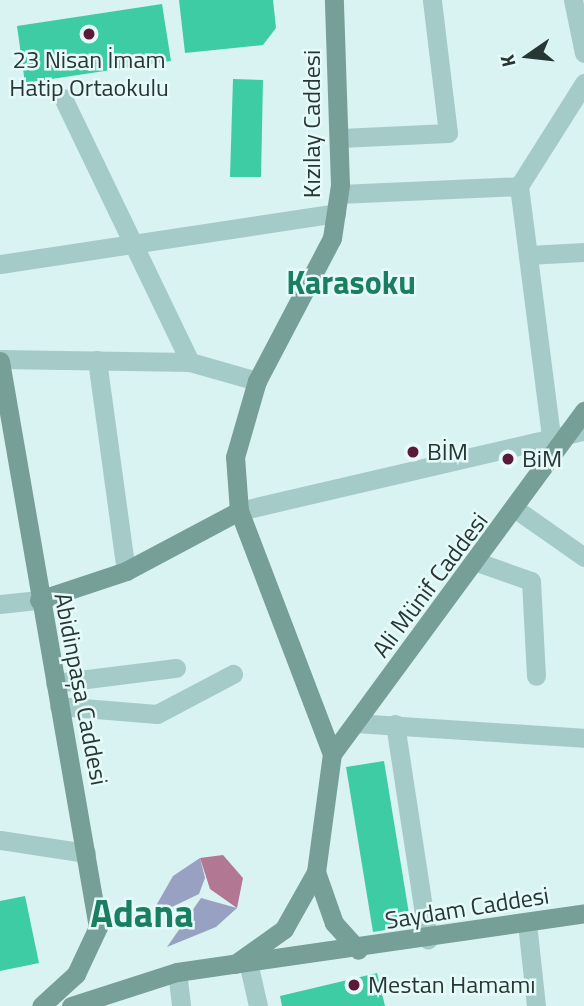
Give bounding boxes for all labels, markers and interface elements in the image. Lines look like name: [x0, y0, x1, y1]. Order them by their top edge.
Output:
north arrow: [493, 21, 563, 91]
marker: 23 Nisan İmam Hatip Ortaokulu: [81, 26, 97, 42]
place label: 23 Nisan İmam Hatip Ortaokulu: [9, 46, 169, 102]
street label: Kızılay Caddesi: [298, 50, 326, 198]
text: K: [492, 52, 523, 70]
district label: Karasoku: [286, 263, 416, 301]
place label: BİM: [427, 438, 468, 466]
marker: BİM: [405, 444, 421, 460]
place label: BiM: [522, 445, 562, 473]
marker: BiM: [500, 451, 516, 467]
street label: Ali Münif Caddesi: [366, 507, 494, 663]
street label: Abidinpaşa Caddesi: [48, 590, 114, 788]
street label: Saydam Caddesi: [383, 881, 551, 935]
district label: Adana: [90, 891, 194, 937]
place label: Mestan Hamamı: [368, 971, 536, 999]
marker: Mestan Hamamı: [346, 977, 362, 993]

